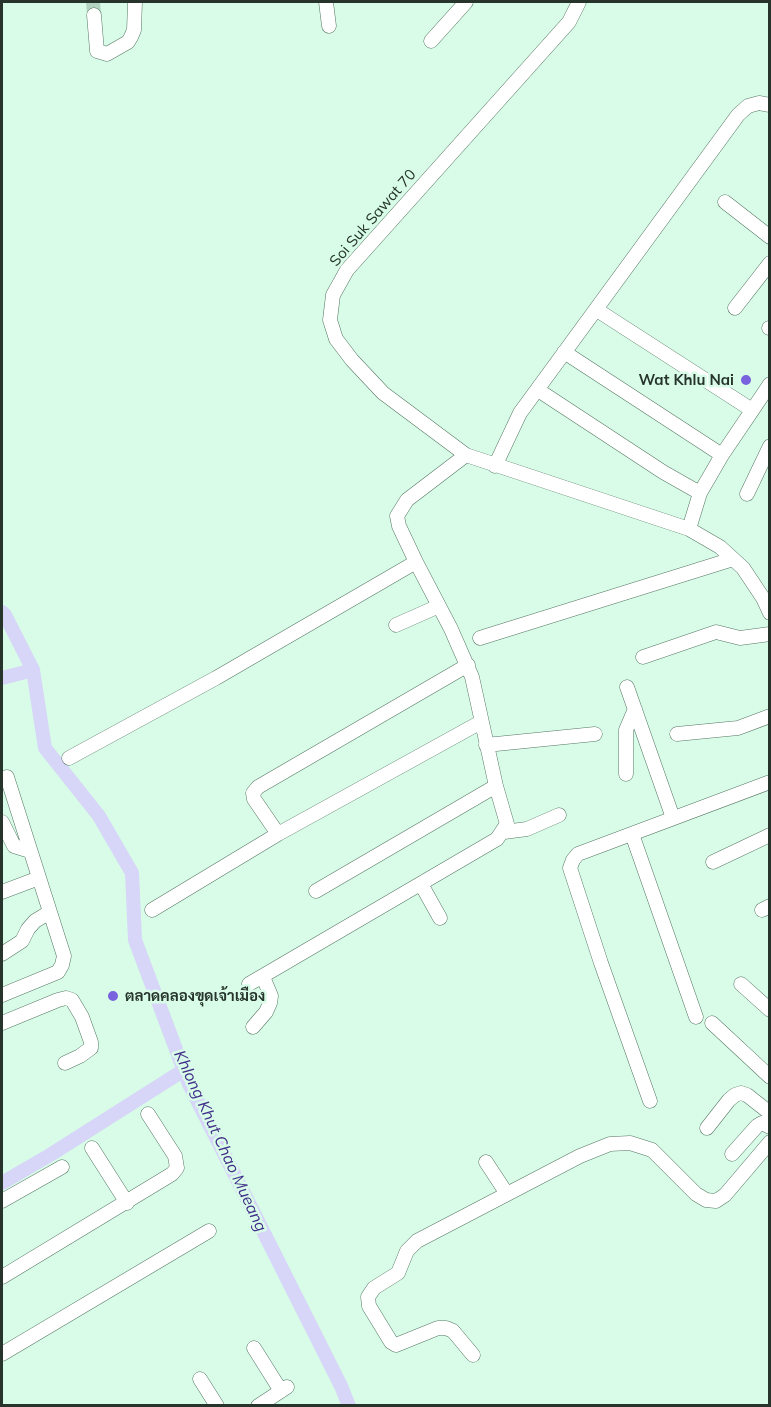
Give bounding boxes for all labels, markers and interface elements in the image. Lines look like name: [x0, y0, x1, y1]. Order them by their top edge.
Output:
street label: Soi Suk Sawat 70: [326, 166, 420, 270]
place label: Wat Khlu Nai: [638, 371, 734, 389]
marker: Wat Khlu Nai: [739, 373, 753, 387]
place label: ตลาดคลองขุดเจ้าเมือง: [125, 987, 265, 1005]
marker: ตลาดคลองขุดเจ้าเมือง: [106, 989, 120, 1003]
water label: Khlong Khut Chao Mueang: [170, 1047, 270, 1235]

